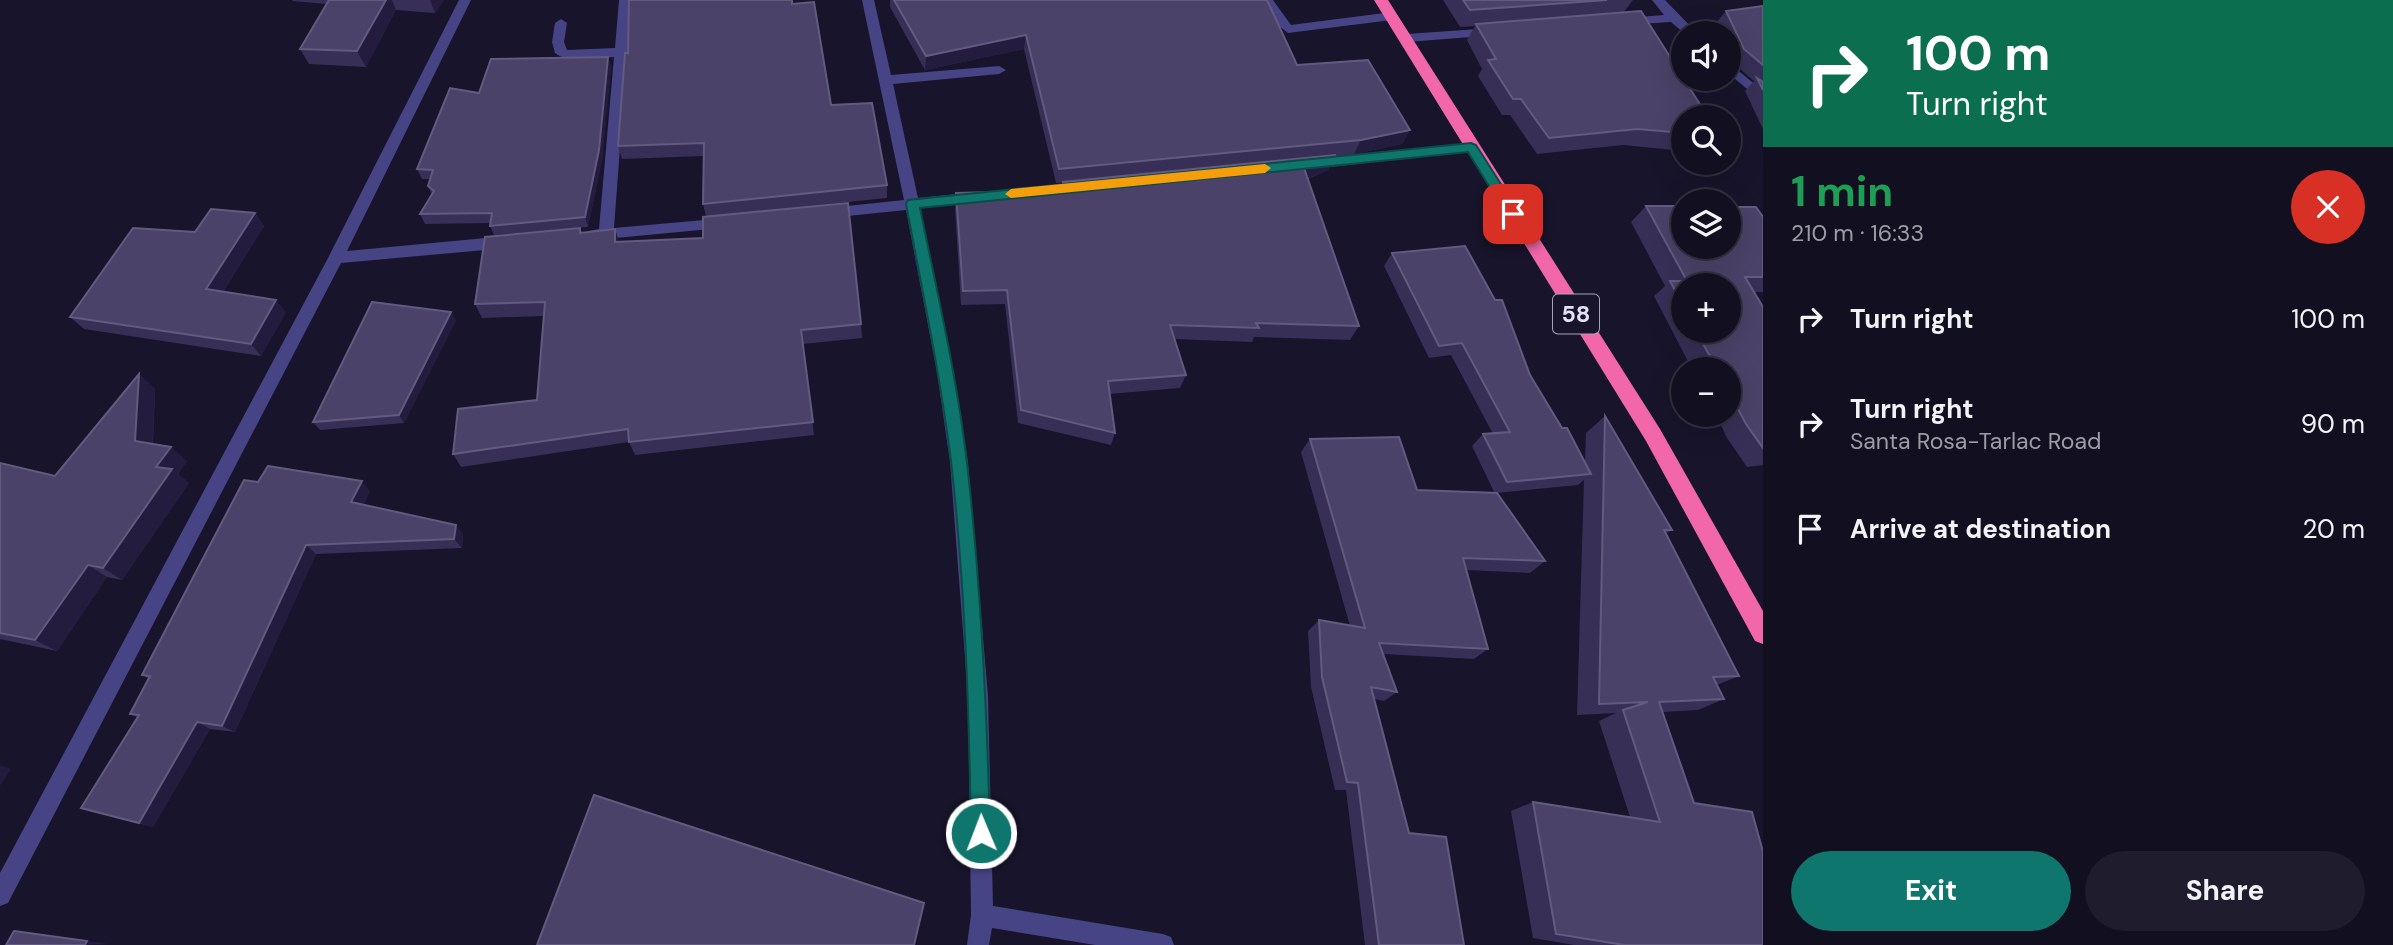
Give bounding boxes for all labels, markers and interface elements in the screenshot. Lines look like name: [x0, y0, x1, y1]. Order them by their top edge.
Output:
map controls: [1671, 21, 1741, 427]
button: sound: [1671, 21, 1741, 91]
text: 100 m: [1906, 21, 2050, 85]
icon: right: [1791, 28, 1882, 119]
text: Turn right: [1906, 83, 2048, 125]
button: search: [1671, 105, 1741, 175]
text: 1 min: [1791, 164, 1893, 219]
button: close: [2291, 170, 2365, 244]
pin: [1483, 184, 1543, 244]
button: layers: [1671, 189, 1741, 259]
icon: arrive: [1494, 195, 1532, 233]
text: 210 m · 16:33: [1791, 218, 1924, 248]
button: +: [1671, 273, 1741, 343]
road number: 58: [1553, 294, 1599, 334]
icon: right: [1791, 300, 1829, 338]
text: Turn right: [1850, 302, 1974, 336]
text: 100 m: [2291, 302, 2365, 336]
button: −: [1671, 357, 1741, 427]
text: Turn right: [1850, 392, 1974, 426]
icon: right: [1791, 405, 1829, 443]
text: 90 m: [2301, 407, 2365, 441]
text: Santa Rosa-Tarlac Road: [1850, 426, 2101, 456]
icon: arrive: [1791, 510, 1829, 548]
text: Arrive at destination: [1850, 512, 2111, 546]
text: 20 m: [2302, 512, 2365, 546]
position arrow: [944, 796, 1018, 870]
button: Exit: [1791, 851, 2071, 931]
button: Share: [2085, 851, 2365, 931]

